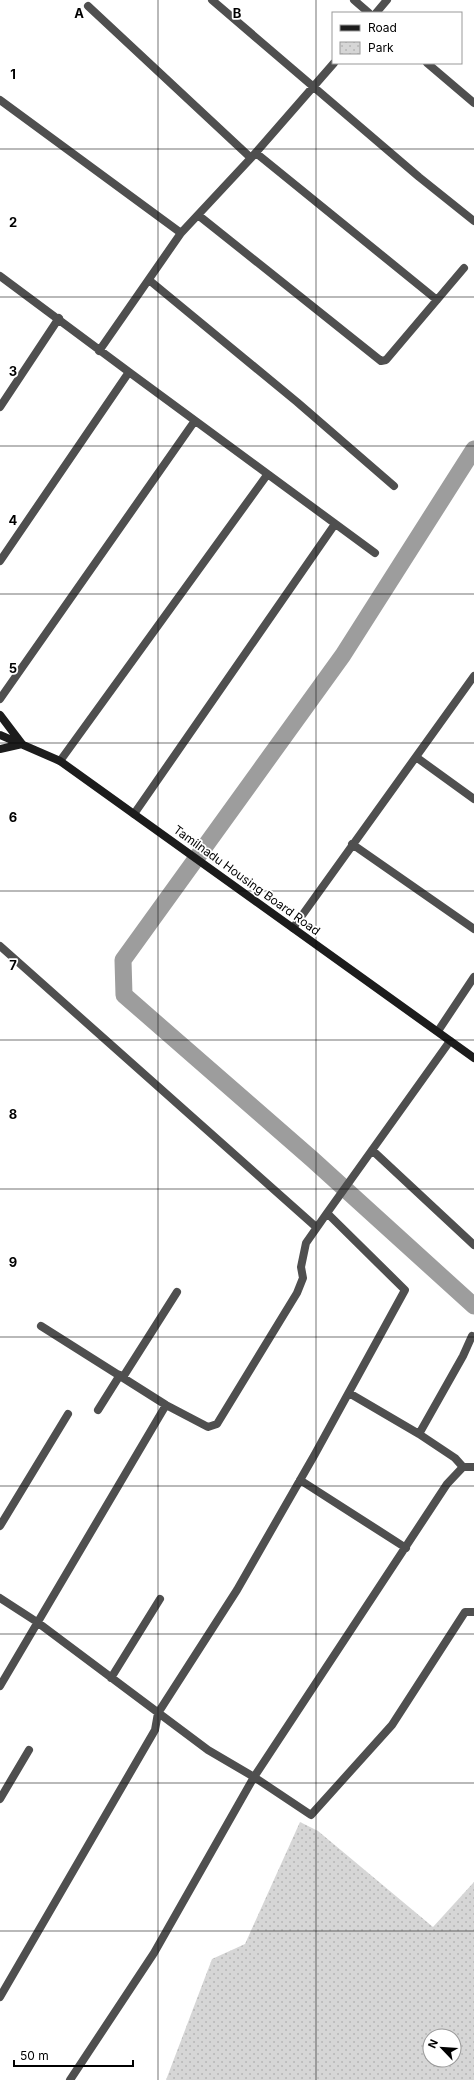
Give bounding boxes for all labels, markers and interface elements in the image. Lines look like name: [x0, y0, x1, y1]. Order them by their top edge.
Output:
text: A: [74, 5, 84, 21]
text: B: [233, 5, 242, 21]
legend: [332, 12, 462, 64]
text: Road: [368, 20, 397, 35]
text: Park: [368, 40, 394, 55]
text: 1: [10, 66, 16, 82]
text: 2: [9, 214, 17, 230]
text: 3: [9, 363, 17, 379]
text: 4: [9, 512, 18, 528]
text: 5: [9, 660, 17, 676]
text: 6: [9, 809, 17, 825]
street label: Tamilnadu Housing Board Road: [171, 822, 323, 938]
text: 7: [9, 957, 17, 973]
text: 8: [9, 1106, 17, 1122]
text: 9: [9, 1254, 17, 1270]
north arrow: [422, 2028, 462, 2068]
text: N: [425, 2037, 441, 2051]
scale bar: [14, 2042, 133, 2068]
text: 50 m: [20, 2048, 49, 2063]

